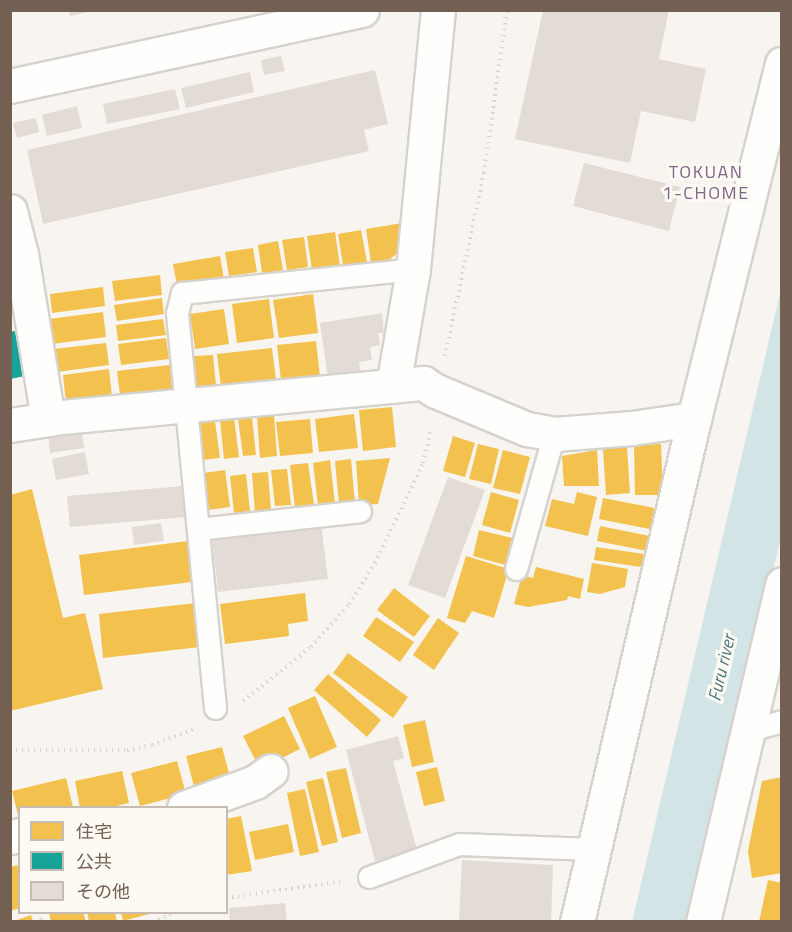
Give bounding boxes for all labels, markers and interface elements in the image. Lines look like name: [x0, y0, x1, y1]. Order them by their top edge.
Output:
district label: TOKUAN 1-CHOME: [662, 162, 750, 204]
water label: Furu river: [704, 633, 740, 703]
legend: [18, 806, 228, 914]
text: 住宅: [76, 818, 112, 845]
text: 公共: [76, 848, 112, 875]
text: その他: [76, 878, 130, 905]

